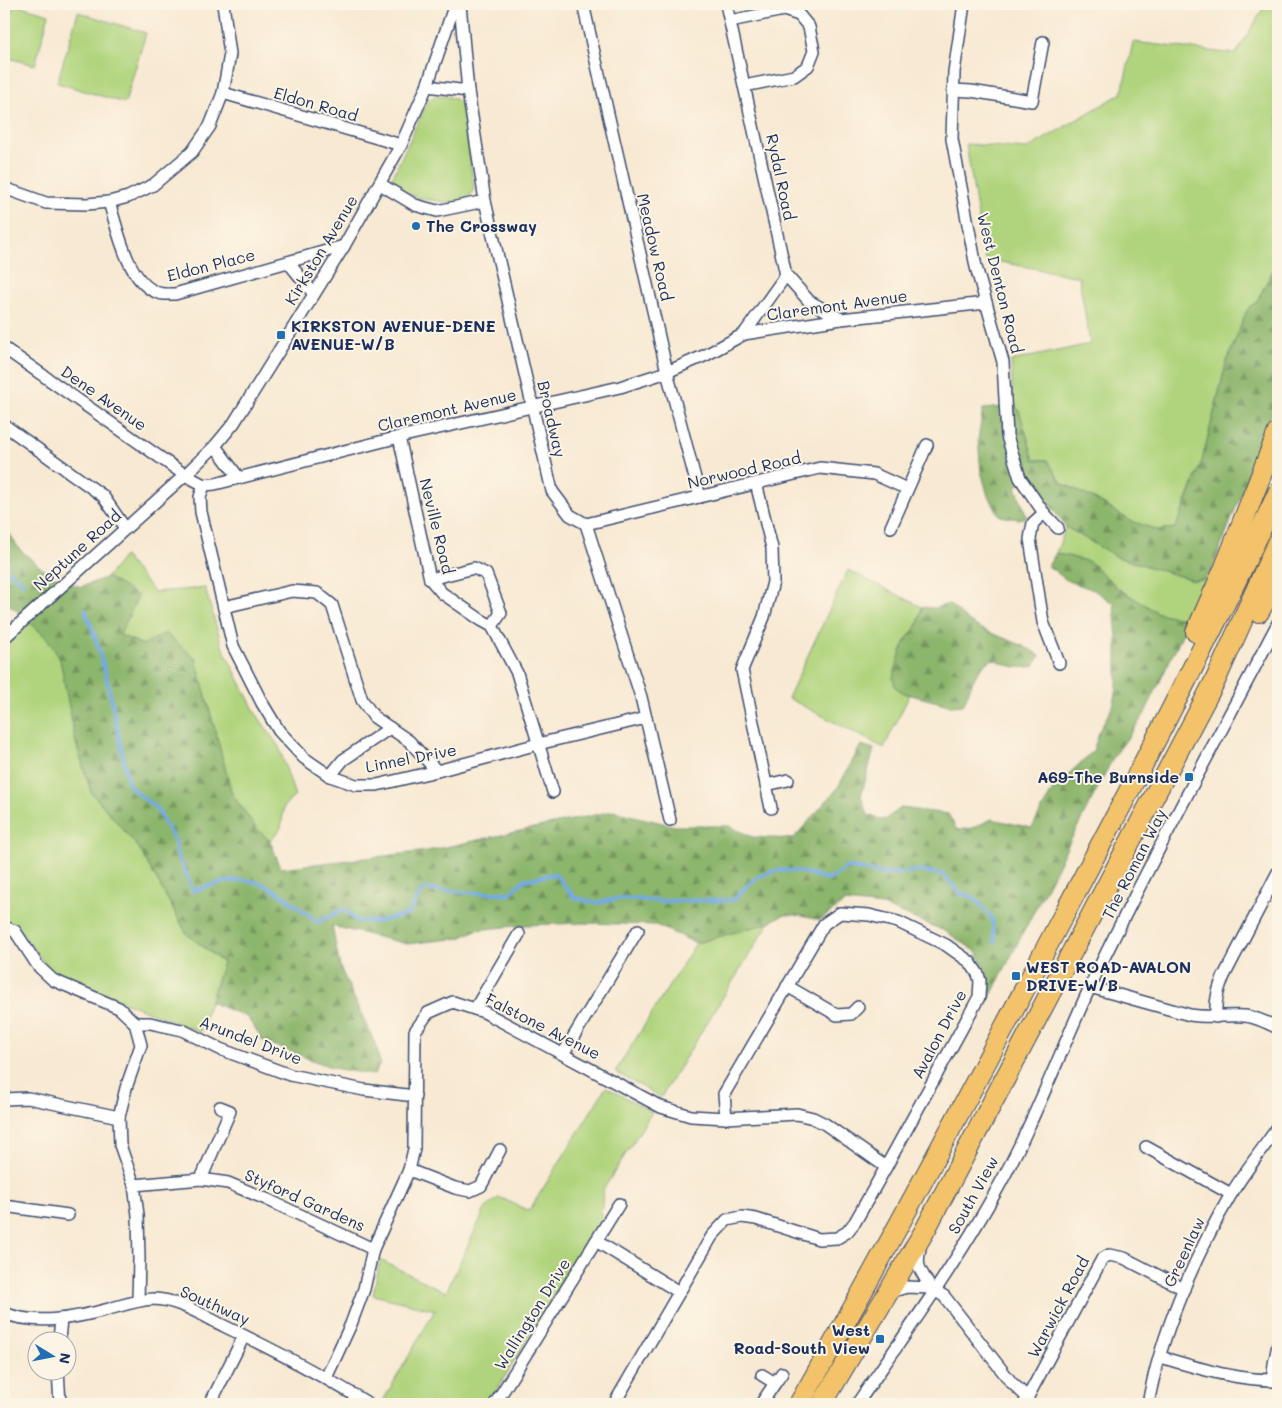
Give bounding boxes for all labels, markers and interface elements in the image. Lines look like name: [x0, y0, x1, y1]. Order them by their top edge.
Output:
street label: Eldon Road: [272, 81, 361, 126]
street label: Rydal Road: [762, 132, 801, 222]
street label: Kirkston Avenue: [279, 191, 362, 309]
street label: Meadow Road: [633, 191, 678, 303]
street label: West Denton Road: [973, 210, 1028, 355]
place label: The Crossway: [426, 215, 537, 236]
marker: The Crossway: [410, 220, 422, 232]
street label: Eldon Place: [165, 243, 257, 286]
street label: Claremont Avenue: [765, 284, 909, 325]
place label: KIRKSTON AVENUE-DENE AVENUE-W/B: [291, 315, 496, 354]
marker: KIRKSTON AVENUE-DENE AVENUE-W/B: [275, 329, 287, 341]
street label: Dene Avenue: [57, 360, 151, 435]
street label: Broadway: [533, 378, 572, 459]
street label: Claremont Avenue: [375, 383, 518, 436]
street label: Norwood Road: [685, 446, 803, 493]
street label: Neville Road: [415, 476, 460, 576]
street label: Neptune Road: [28, 505, 125, 595]
street label: Linnel Drive: [364, 738, 458, 777]
place label: A69-The Burnside: [1037, 766, 1179, 787]
marker: A69-The Burnside: [1183, 771, 1195, 783]
street label: The Roman Way: [1097, 805, 1171, 923]
place label: WEST ROAD-AVALON DRIVE-W/B: [1026, 956, 1191, 995]
marker: WEST ROAD-AVALON DRIVE-W/B: [1010, 970, 1022, 982]
street label: Avalon Drive: [906, 986, 971, 1082]
street label: Falstone Avenue: [482, 987, 604, 1064]
street label: Arundel Drive: [197, 1010, 305, 1069]
street label: South View: [943, 1152, 1003, 1237]
street label: Styford Gardens: [242, 1164, 369, 1236]
street label: Greenlaw: [1158, 1213, 1209, 1290]
street label: Warwick Road: [1022, 1252, 1093, 1361]
street label: Wallington Drive: [489, 1254, 574, 1374]
street label: Southway: [177, 1280, 253, 1329]
place label: West Road-South View: [734, 1319, 870, 1358]
north arrow: [28, 1330, 78, 1380]
marker: West Road-South View: [874, 1333, 886, 1345]
text: N: [55, 1351, 76, 1365]

